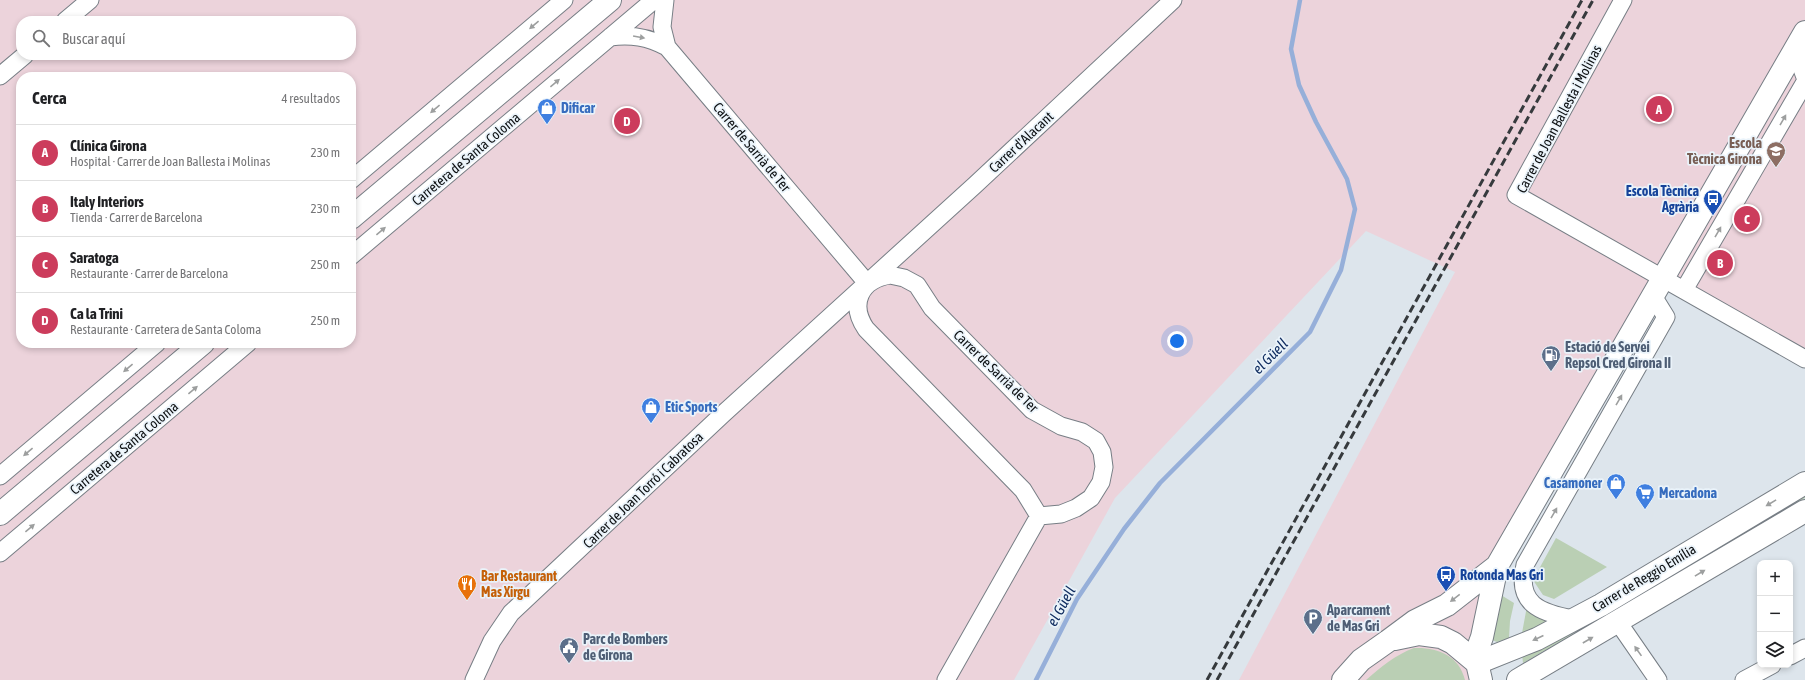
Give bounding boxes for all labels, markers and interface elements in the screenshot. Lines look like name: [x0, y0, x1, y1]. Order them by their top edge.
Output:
search box: [16, 16, 356, 60]
one-way arrow: [529, 21, 539, 30]
icon: search: [30, 27, 52, 49]
text: Buscar aquí: [62, 30, 125, 47]
one-way arrow: [633, 34, 645, 40]
street label: Carrer de Joan Ballesta i Molinas: [1513, 42, 1605, 196]
one-way arrow: [549, 79, 560, 88]
text: Cerca: [32, 88, 67, 108]
text: 4 resultados: [281, 91, 340, 106]
pin: A: [1646, 94, 1672, 124]
shop icon: Dificar: [536, 97, 558, 125]
street label: Carrer de Sarrià de Ter: [710, 99, 794, 195]
place label: Dificar: [561, 100, 596, 116]
one-way arrow: [429, 105, 440, 114]
pin: D: [614, 106, 640, 136]
street label: Carrer d'Alacant: [986, 108, 1056, 176]
street label: Carretera de Santa Coloma: [409, 109, 523, 209]
one-way arrow: [1780, 114, 1787, 126]
place label: Escola Tècnica Girona: [1687, 135, 1762, 167]
text: Clínica Girona: [70, 137, 147, 154]
school or university icon: Escola Tècnica Girona: [1765, 140, 1787, 168]
text: A: [42, 145, 48, 160]
text: 230 m: [311, 145, 340, 160]
text: Hospital · Carrer de Joan Ballesta i Molinas: [70, 154, 270, 169]
place label: Escola Tècnica Agrària: [1626, 183, 1699, 215]
bus stop icon: Escola Tècnica Agrària: [1702, 188, 1724, 216]
text: Italy Interiors: [70, 193, 144, 210]
text: B: [42, 201, 48, 216]
text: 230 m: [311, 201, 340, 216]
pin: C: [1734, 204, 1760, 234]
text: Tienda · Carrer de Barcelona: [70, 210, 203, 225]
one-way arrow: [375, 226, 386, 235]
one-way arrow: [1714, 226, 1721, 238]
pin: B: [1707, 248, 1733, 278]
text: Saratoga: [70, 249, 119, 266]
text: C: [42, 257, 48, 272]
text: 250 m: [311, 257, 340, 272]
text: Restaurante · Carrer de Barcelona: [70, 266, 228, 281]
text: Ca la Trini: [70, 305, 123, 322]
text: D: [41, 313, 49, 328]
text: 250 m: [311, 313, 340, 328]
text: Restaurante · Carretera de Santa Coloma: [70, 322, 261, 337]
street label: Carrer de Sarrià de Ter: [950, 327, 1042, 416]
your location: [1167, 331, 1187, 351]
water label: el Güell: [1249, 335, 1291, 377]
place label: Estació de Servei Repsol Cred Girona II: [1565, 339, 1671, 371]
fuel station icon: Estació de Servei Repsol Cred Girona II: [1540, 344, 1562, 372]
one-way arrow: [122, 364, 133, 373]
one-way arrow: [188, 385, 198, 394]
one-way arrow: [1616, 394, 1623, 406]
shop icon: Etic Sports: [640, 396, 662, 424]
street label: Carretera de Santa Coloma: [67, 398, 181, 498]
place label: Etic Sports: [665, 399, 717, 415]
street label: Carrer de Joan Torró i Cabratosa: [580, 429, 706, 551]
one-way arrow: [23, 447, 33, 456]
shop icon: Casamoner: [1605, 472, 1627, 500]
place label: Casamoner: [1544, 475, 1603, 491]
supermarket icon: Mercadona: [1634, 482, 1656, 510]
place label: Mercadona: [1659, 485, 1718, 501]
one-way arrow: [1765, 500, 1777, 507]
one-way arrow: [1551, 507, 1558, 519]
one-way arrow: [25, 524, 34, 533]
street label: Carrer de Reggio Emília: [1589, 541, 1699, 615]
map controls: [1757, 560, 1793, 668]
button: +: [1757, 560, 1793, 596]
bus stop icon: Rotonda Mas Gri: [1435, 564, 1457, 592]
place label: Rotonda Mas Gri: [1460, 567, 1543, 583]
place label: Bar Restaurant Mas Xirgu: [481, 568, 557, 600]
one-way arrow: [1694, 570, 1706, 577]
restaurant icon: Bar Restaurant Mas Xirgu: [456, 573, 478, 601]
water label: el Güell: [1043, 583, 1079, 629]
one-way arrow: [1450, 594, 1460, 602]
button: −: [1757, 596, 1793, 632]
place label: Aparcament de Mas Gri: [1326, 602, 1390, 634]
parking icon: Aparcament de Mas Gri: [1302, 607, 1324, 635]
place label: Parc de Bombers de Girona: [583, 631, 668, 663]
button: layers: [1757, 632, 1793, 668]
one-way arrow: [1532, 635, 1543, 641]
public building icon: Parc de Bombers de Girona: [558, 636, 580, 664]
one-way arrow: [1582, 636, 1594, 643]
one-way arrow: [1634, 646, 1642, 656]

